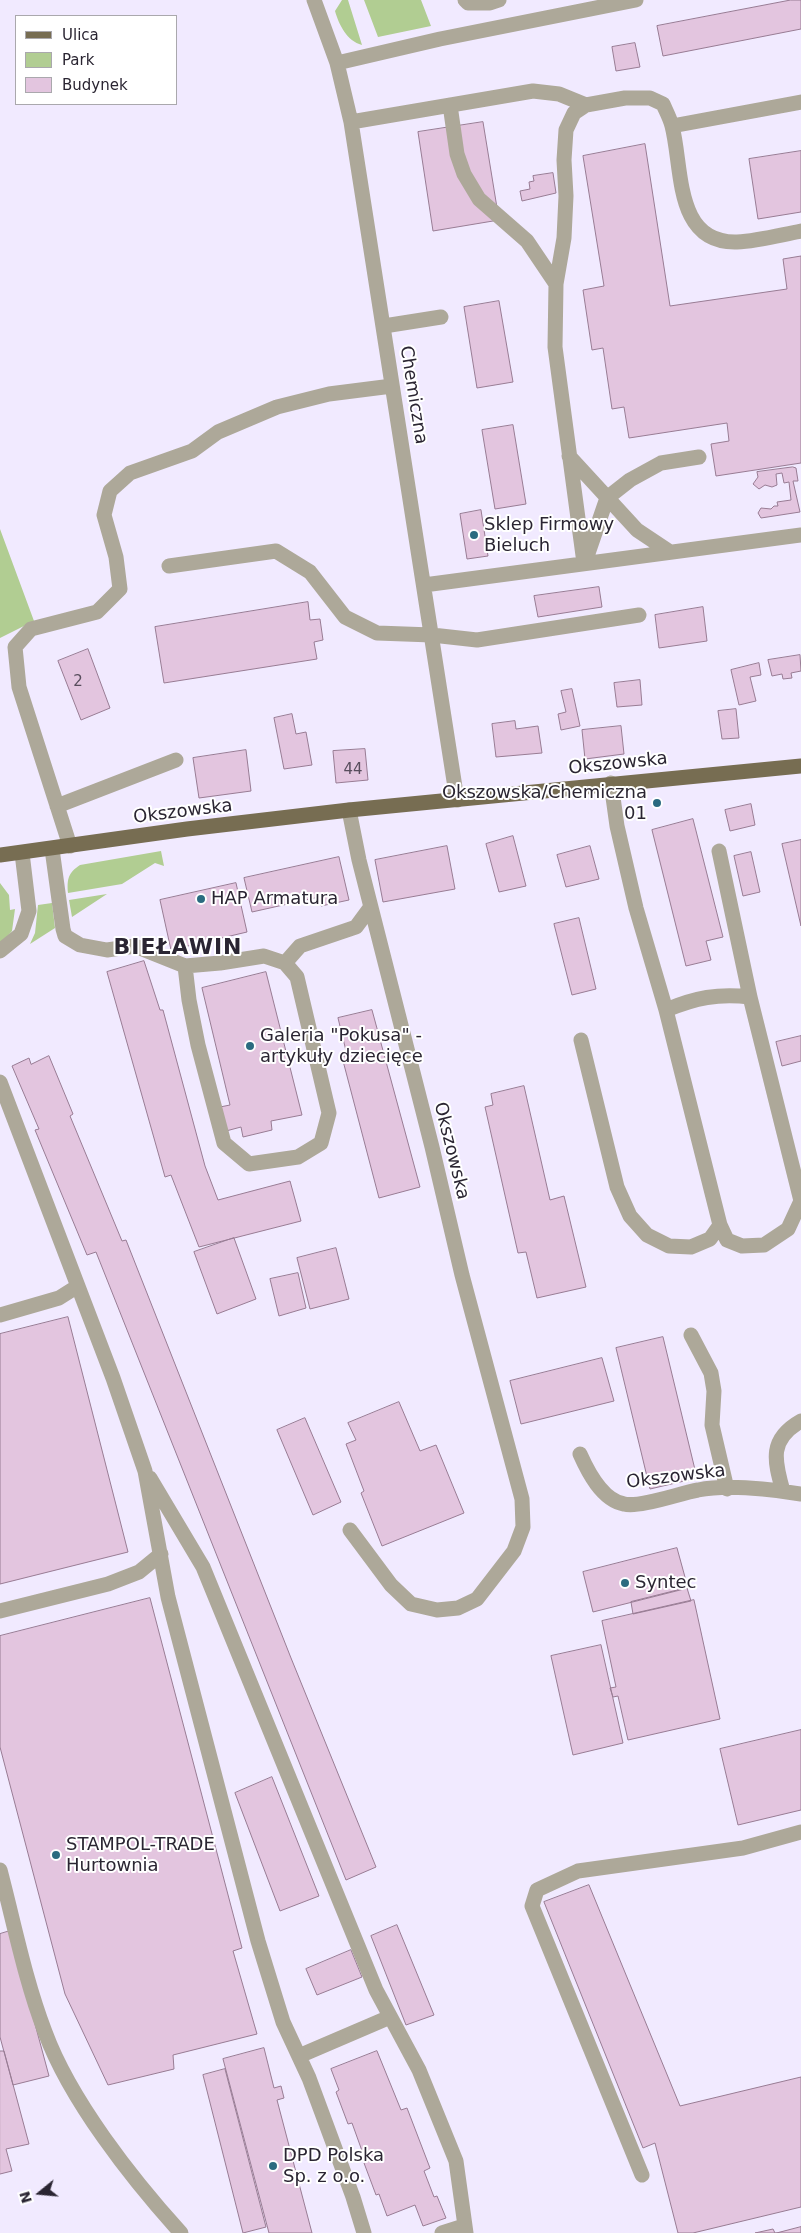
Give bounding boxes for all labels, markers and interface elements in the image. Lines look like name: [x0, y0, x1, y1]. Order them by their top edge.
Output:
legend: [15, 15, 178, 105]
text: Ulica: [62, 26, 99, 44]
text: Park: [62, 51, 94, 69]
text: Budynek: [62, 76, 128, 94]
street label: Chemiczna: [395, 344, 431, 446]
place label: Sklep Firmowy Bieluch: [484, 514, 614, 556]
marker: Sklep Firmowy Bieluch: [468, 529, 480, 541]
house number: 2: [73, 673, 83, 691]
street label: Okszowska: [567, 748, 669, 780]
house number: 44: [343, 761, 363, 779]
place label: Okszowska/Chemiczna 01: [442, 782, 647, 824]
street label: Okszowska: [132, 795, 234, 829]
marker: Okszowska/Chemiczna 01: [651, 797, 663, 809]
place label: HAP Armatura: [211, 888, 338, 910]
marker: HAP Armatura: [195, 893, 207, 905]
district label: BIEŁAWIN: [112, 935, 244, 961]
place label: Galeria "Pokusa" - artykuły dziecięce: [260, 1025, 423, 1068]
marker: Galeria "Pokusa" - artykuły dziecięce: [244, 1040, 256, 1052]
street label: Okszowska: [428, 1100, 474, 1202]
street label: Okszowska: [625, 1460, 727, 1494]
place label: Syntec: [635, 1572, 697, 1594]
marker: Syntec: [619, 1577, 631, 1589]
place label: STAMPOL-TRADE Hurtownia: [66, 1834, 215, 1876]
marker: STAMPOL-TRADE Hurtownia: [50, 1849, 62, 1861]
place label: DPD Polska Sp. z o.o.: [283, 2145, 384, 2188]
marker: DPD Polska Sp. z o.o.: [267, 2160, 279, 2172]
north arrow: [15, 2168, 65, 2218]
text: N: [16, 2189, 35, 2205]

